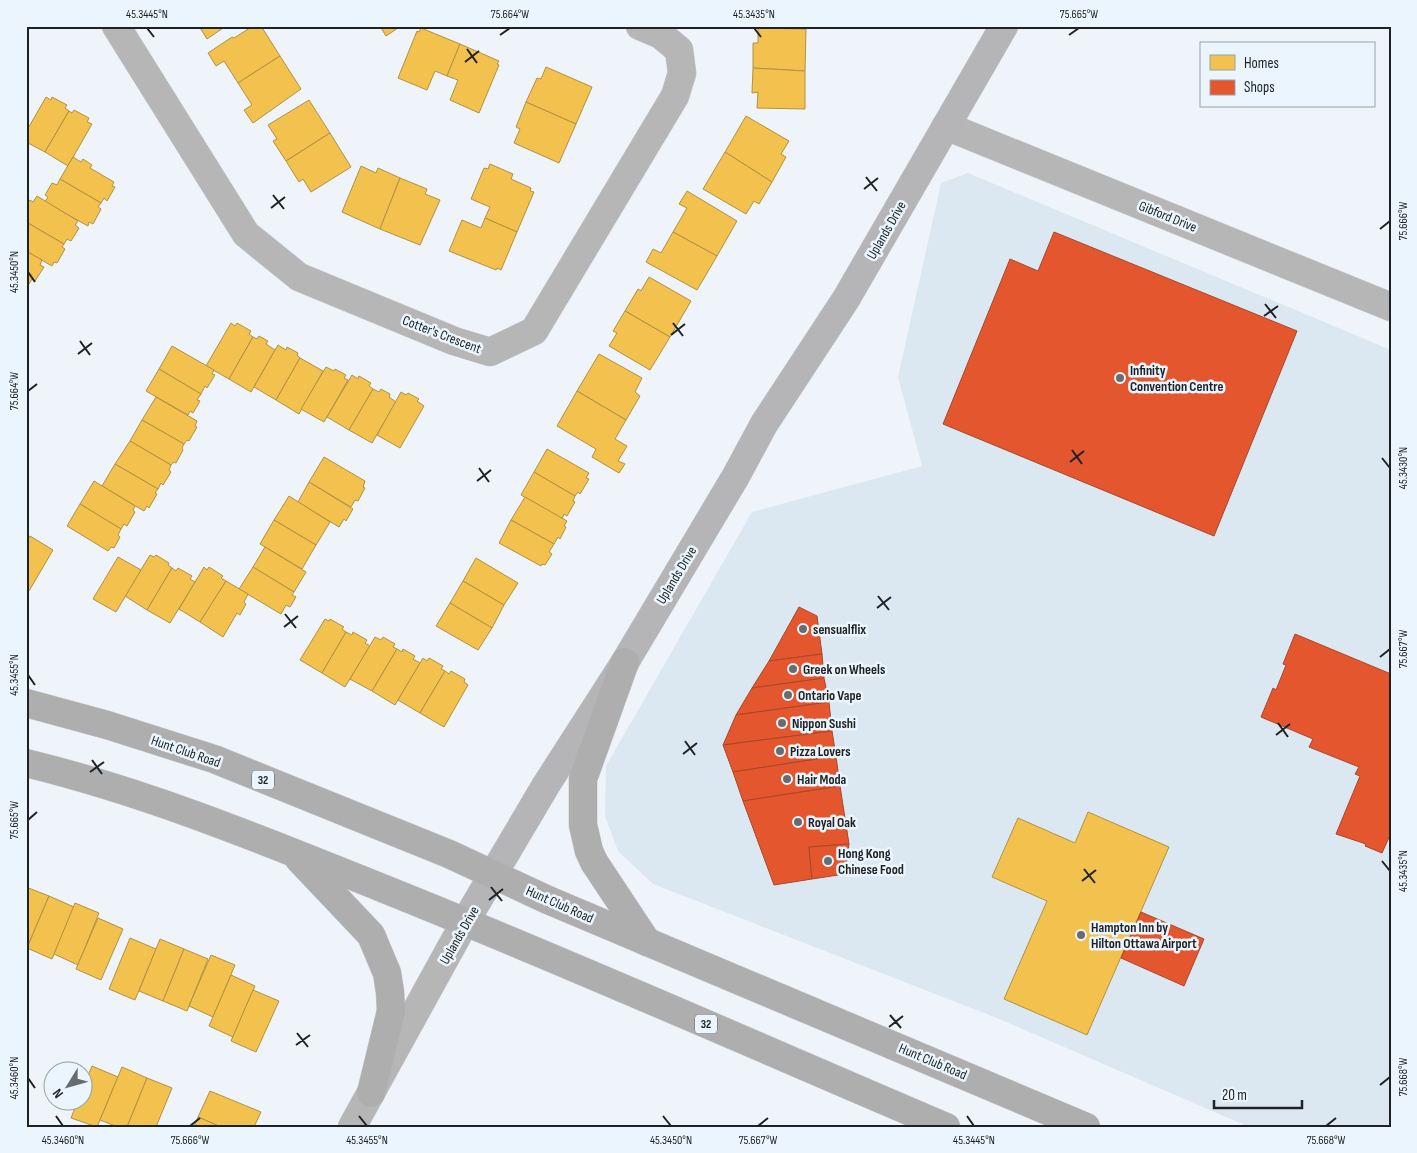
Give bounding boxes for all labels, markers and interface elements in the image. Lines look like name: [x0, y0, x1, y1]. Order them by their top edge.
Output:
text: 45.3445°N: [126, 7, 168, 22]
text: 75.664°W: [491, 7, 529, 22]
text: 45.3435°N: [733, 7, 775, 22]
text: 75.665°W: [1060, 7, 1098, 22]
legend: [1200, 42, 1374, 108]
text: Homes: [1244, 54, 1279, 73]
text: Shops: [1244, 78, 1275, 97]
street label: Gibford Drive: [1136, 197, 1199, 236]
street label: Uplands Drive: [863, 198, 910, 262]
text: 75.666°W: [1396, 201, 1411, 240]
text: 45.3450°N: [7, 251, 22, 293]
street label: Cotter's Crescent: [400, 312, 484, 357]
place label: Infinity Convention Centre: [1130, 362, 1224, 395]
text: 75.664°W: [7, 372, 22, 410]
marker: Infinity Convention Centre: [1114, 372, 1126, 384]
text: 45.3430°N: [1396, 447, 1411, 489]
street label: Uplands Drive: [653, 543, 700, 607]
place label: sensualflix: [813, 621, 866, 638]
marker: sensualflix: [797, 623, 809, 635]
text: 75.667°W: [1396, 629, 1411, 668]
text: 45.3455°N: [7, 654, 22, 696]
place label: Greek on Wheels: [803, 661, 885, 678]
marker: Greek on Wheels: [787, 663, 799, 675]
place label: Ontario Vape: [798, 687, 862, 704]
marker: Ontario Vape: [782, 689, 794, 701]
place label: Nippon Sushi: [792, 715, 856, 732]
marker: Nippon Sushi: [776, 717, 788, 729]
street label: Hunt Club Road: [149, 732, 223, 771]
place label: Pizza Lovers: [790, 743, 851, 760]
marker: Pizza Lovers: [774, 745, 786, 757]
road number: 32: [252, 770, 274, 790]
place label: Hair Moda: [797, 771, 847, 788]
marker: Hair Moda: [781, 773, 793, 785]
text: 75.665°W: [7, 801, 22, 839]
place label: Royal Oak: [808, 814, 856, 831]
marker: Royal Oak: [792, 816, 804, 828]
place label: Hong Kong Chinese Food: [838, 845, 904, 878]
text: 45.3435°N: [1396, 850, 1411, 892]
marker: Hong Kong Chinese Food: [822, 855, 834, 867]
street label: Hunt Club Road: [523, 882, 596, 927]
street label: Uplands Drive: [436, 903, 483, 967]
place label: Hampton Inn by Hilton Ottawa Airport: [1091, 919, 1197, 952]
marker: Hampton Inn by Hilton Ottawa Airport: [1075, 929, 1087, 941]
road number: 32: [695, 1014, 717, 1034]
street label: Hunt Club Road: [896, 1040, 969, 1083]
text: 45.3460°N: [7, 1057, 22, 1099]
text: 75.668°W: [1396, 1058, 1411, 1096]
north arrow: [42, 1060, 92, 1110]
scale bar: [1214, 1078, 1302, 1110]
text: N: [49, 1085, 67, 1102]
text: 20 m: [1222, 1086, 1247, 1105]
text: 45.3460°N: [42, 1133, 84, 1148]
text: 75.666°W: [171, 1133, 210, 1148]
text: 45.3455°N: [346, 1133, 388, 1148]
text: 45.3450°N: [650, 1133, 692, 1148]
text: 75.667°W: [739, 1133, 778, 1148]
text: 45.3445°N: [953, 1133, 995, 1148]
text: 75.668°W: [1307, 1133, 1345, 1148]

